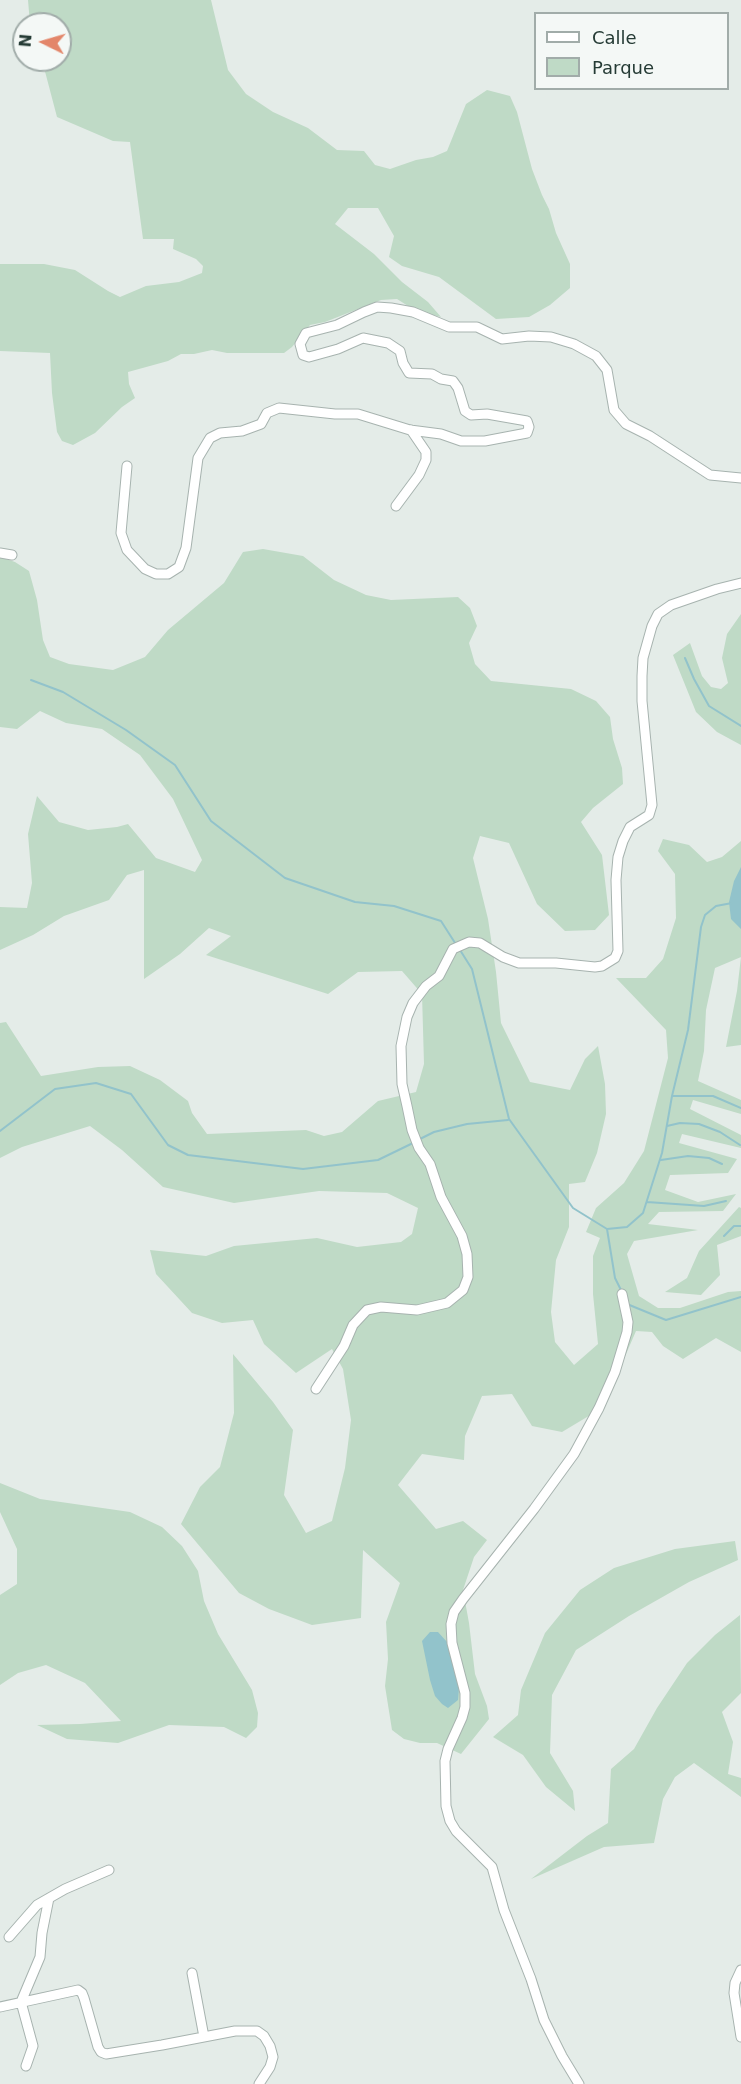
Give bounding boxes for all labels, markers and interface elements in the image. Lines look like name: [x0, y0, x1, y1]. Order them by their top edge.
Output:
north arrow: [12, 12, 72, 72]
legend: [534, 12, 729, 90]
text: Calle: [592, 27, 637, 48]
text: N: [16, 33, 36, 48]
text: Parque: [592, 57, 654, 78]

